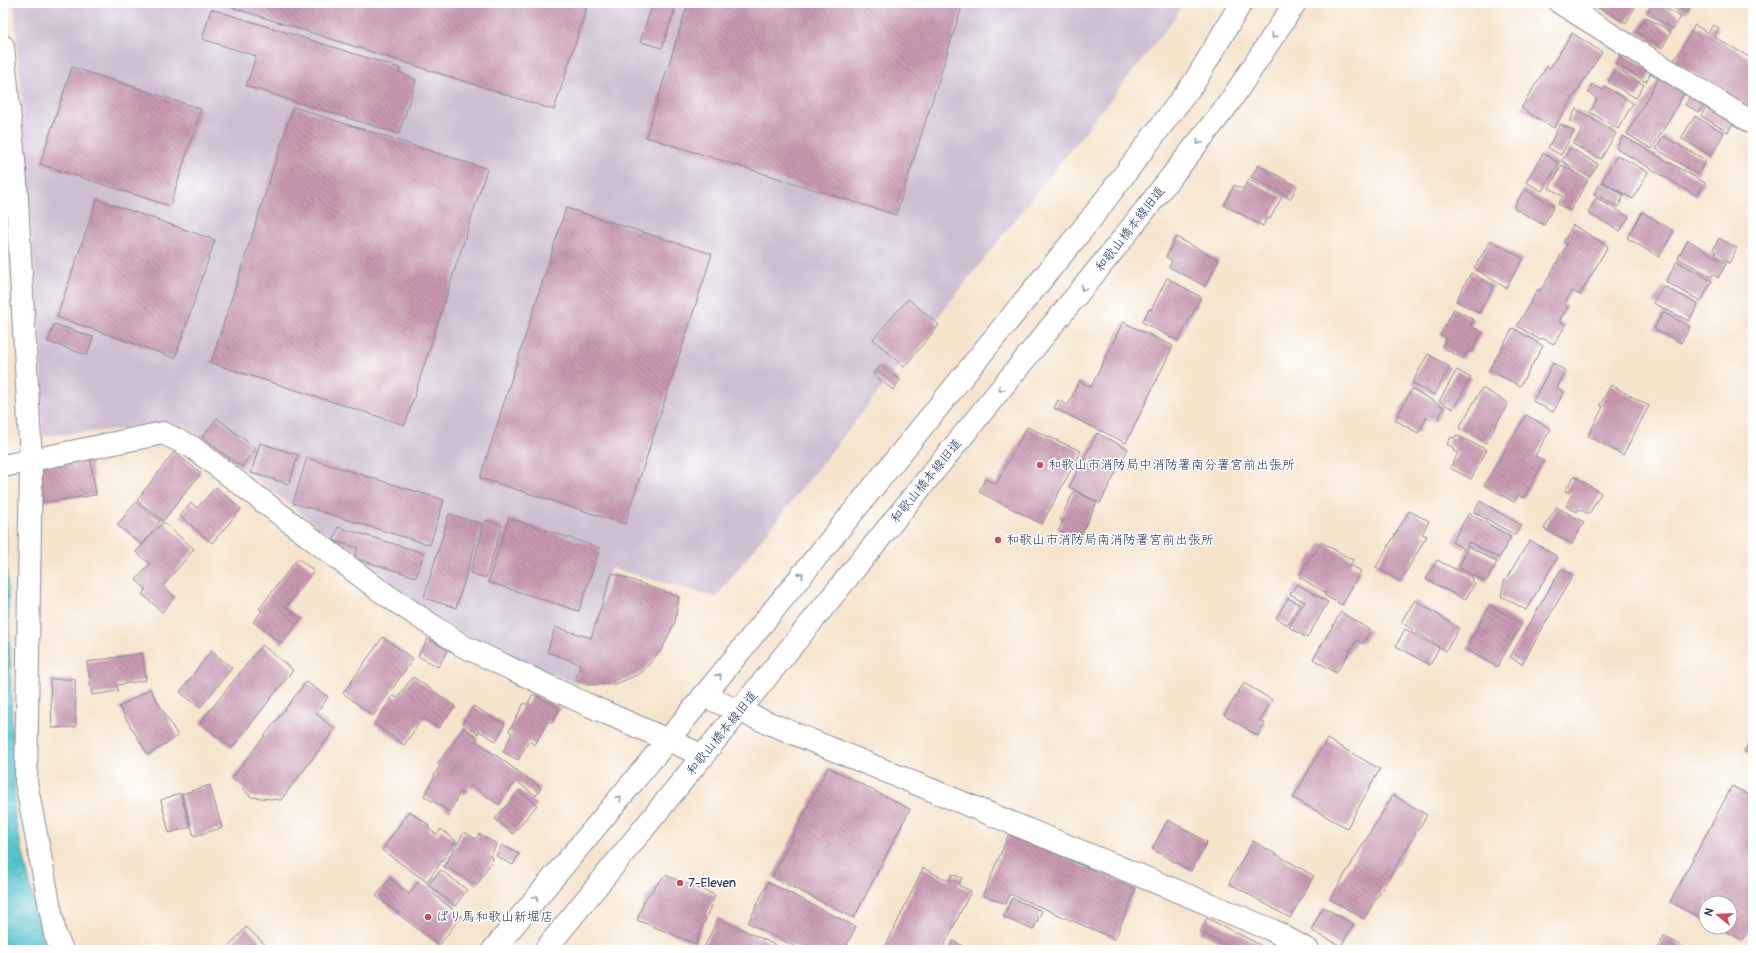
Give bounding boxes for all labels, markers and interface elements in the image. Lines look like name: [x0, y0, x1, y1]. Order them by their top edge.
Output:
one-way arrow: [1271, 32, 1279, 39]
one-way arrow: [1197, 137, 1204, 144]
street label: 和歌山橋本線旧道: [1092, 183, 1168, 275]
one-way arrow: [1081, 283, 1088, 290]
one-way arrow: [999, 384, 1006, 391]
street label: 和歌山橋本線旧道: [887, 436, 965, 526]
place label: 和歌山市消防局中消防署南分署宮前出張所: [1048, 457, 1295, 473]
marker: 和歌山市消防局中消防署南分署宮前出張所: [1035, 460, 1045, 470]
place label: 和歌山市消防局南消防署宮前出張所: [1006, 532, 1214, 548]
marker: 和歌山市消防局南消防署宮前出張所: [993, 535, 1003, 545]
one-way arrow: [797, 573, 804, 580]
one-way arrow: [715, 674, 722, 681]
street label: 和歌山橋本線旧道: [683, 688, 761, 778]
one-way arrow: [615, 796, 622, 803]
place label: 7-Eleven: [688, 875, 736, 891]
marker: 7-Eleven: [675, 878, 685, 888]
north arrow: [1698, 895, 1738, 935]
one-way arrow: [532, 896, 539, 903]
text: N: [1702, 906, 1716, 918]
place label: ばり馬和歌山新堀店: [436, 909, 553, 925]
marker: ばり馬和歌山新堀店: [423, 912, 433, 922]

